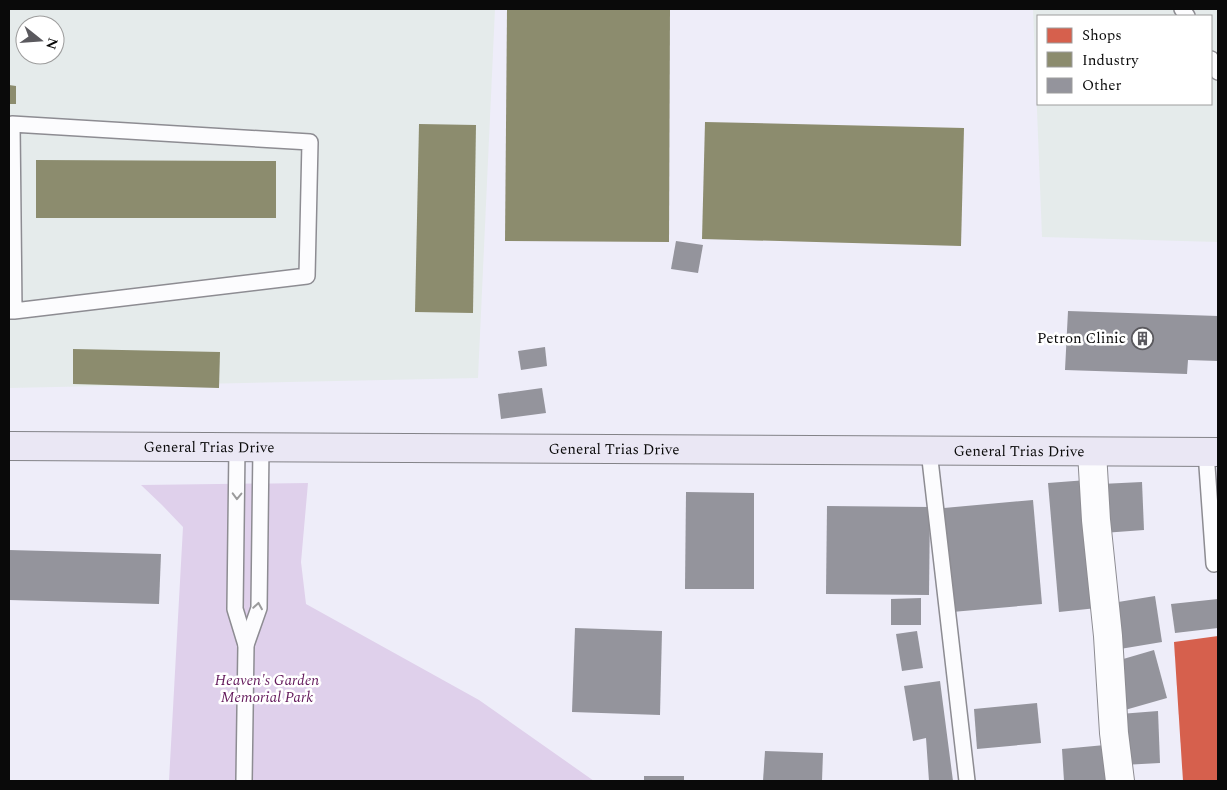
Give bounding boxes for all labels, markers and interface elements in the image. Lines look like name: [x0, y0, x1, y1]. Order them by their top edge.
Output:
north arrow: [15, 15, 65, 65]
legend: [1037, 15, 1212, 105]
text: Shops: [1082, 24, 1122, 47]
text: N: [40, 35, 64, 52]
text: Industry: [1082, 49, 1139, 72]
text: Other: [1082, 74, 1121, 97]
building icon: Petron Clinic: [1130, 326, 1154, 350]
place label: Petron Clinic: [1037, 327, 1126, 350]
street label: General Trias Drive: [143, 436, 275, 459]
street label: General Trias Drive: [548, 438, 680, 461]
street label: General Trias Drive: [953, 440, 1085, 463]
one-way arrow: [231, 492, 242, 500]
one-way arrow: [252, 602, 262, 611]
park label: Heaven's Garden Memorial Park: [215, 669, 319, 709]

